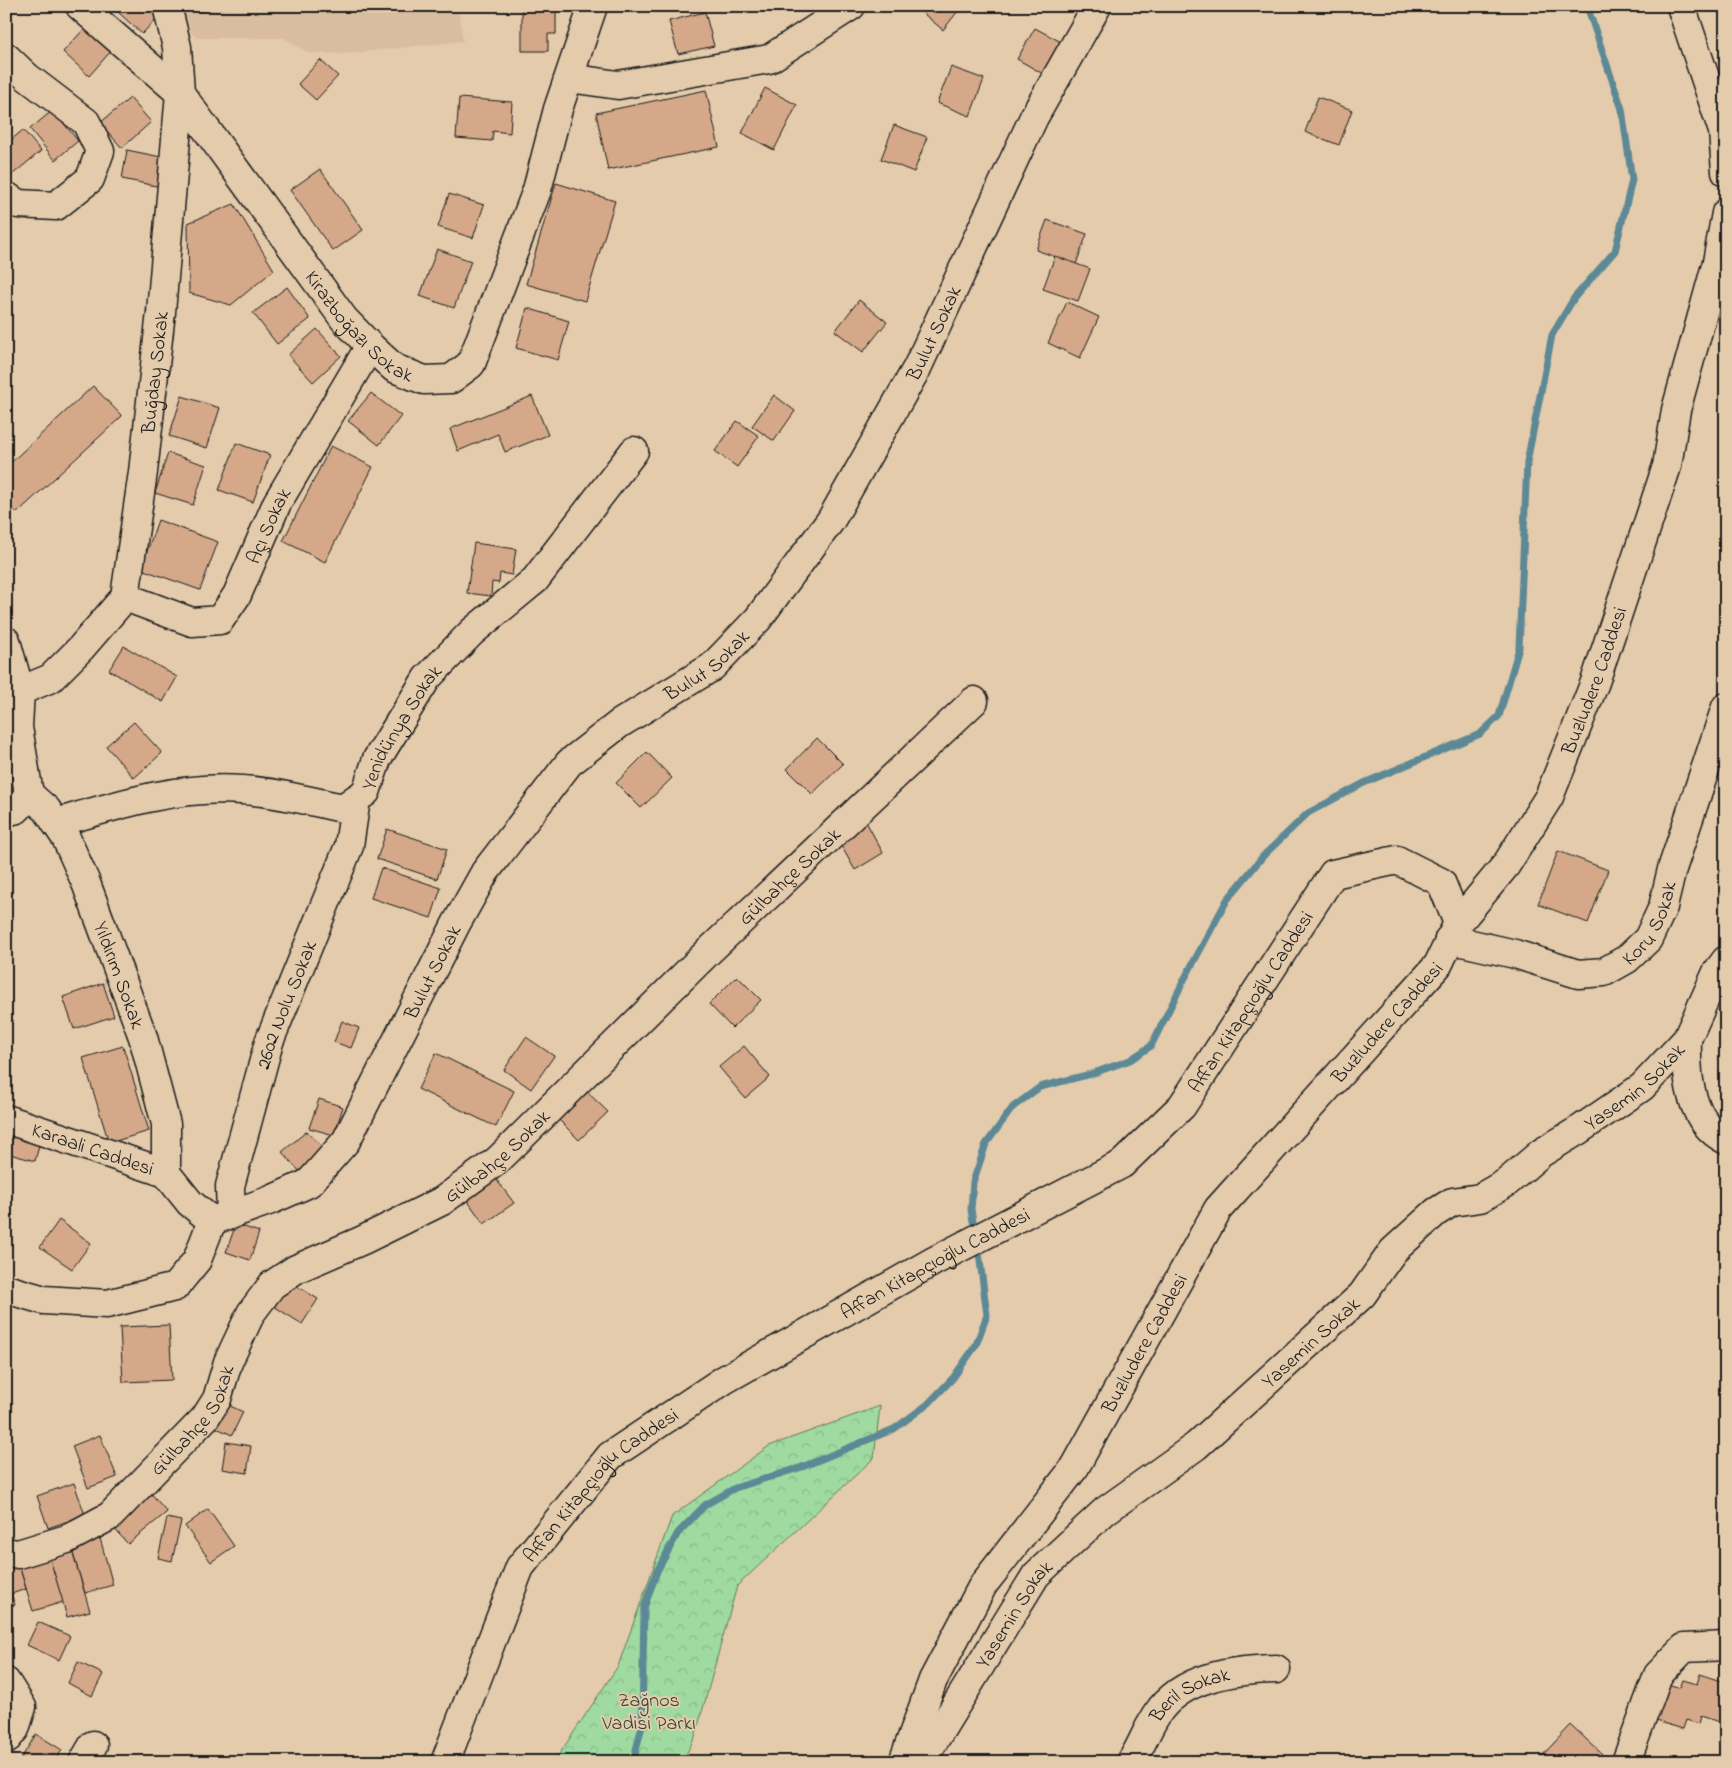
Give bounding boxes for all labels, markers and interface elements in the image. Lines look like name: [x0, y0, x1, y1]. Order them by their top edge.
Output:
street label: Kirazboğazı Sokak: [296, 265, 417, 391]
street label: Bulut Sokak: [900, 281, 970, 388]
street label: Buğday Sokak: [135, 310, 178, 436]
street label: Açı Sokak: [240, 483, 300, 569]
street label: Buzludere Caddesi: [1555, 603, 1636, 760]
street label: Bulut Sokak: [659, 624, 758, 710]
street label: Yenidünya Sokak: [356, 658, 450, 794]
street label: Gülbahçe Sokak: [733, 821, 849, 933]
street label: Koru Sokak: [1616, 878, 1686, 973]
street label: Affan Kitapçıoğlu Caddesi: [1182, 906, 1322, 1100]
street label: Yıldırım Sokak: [85, 918, 151, 1034]
street label: Bulut Sokak: [398, 920, 470, 1026]
street label: 2602 Nolu Sokak: [250, 936, 326, 1073]
street label: Buzludere Caddesi: [1325, 956, 1451, 1092]
street label: Yasemin Sokak: [1579, 1037, 1693, 1139]
street label: Gülbahçe Sokak: [439, 1104, 558, 1212]
street label: Karaali Caddesi: [27, 1117, 157, 1185]
street label: Affan Kitapçıoğlu Caddesi: [836, 1202, 1036, 1328]
street label: Buzludere Caddesi: [1095, 1269, 1196, 1420]
street label: Yasemin Sokak: [1256, 1291, 1368, 1396]
street label: Gülbahçe Sokak: [144, 1362, 243, 1483]
street label: Affan Kitapçıoğlu Caddesi: [517, 1402, 685, 1570]
street label: Yasemin Sokak: [970, 1554, 1061, 1675]
street label: Beril Sokak: [1143, 1661, 1233, 1730]
park label: Zağnos Vadisi Parkı: [601, 1687, 696, 1739]

